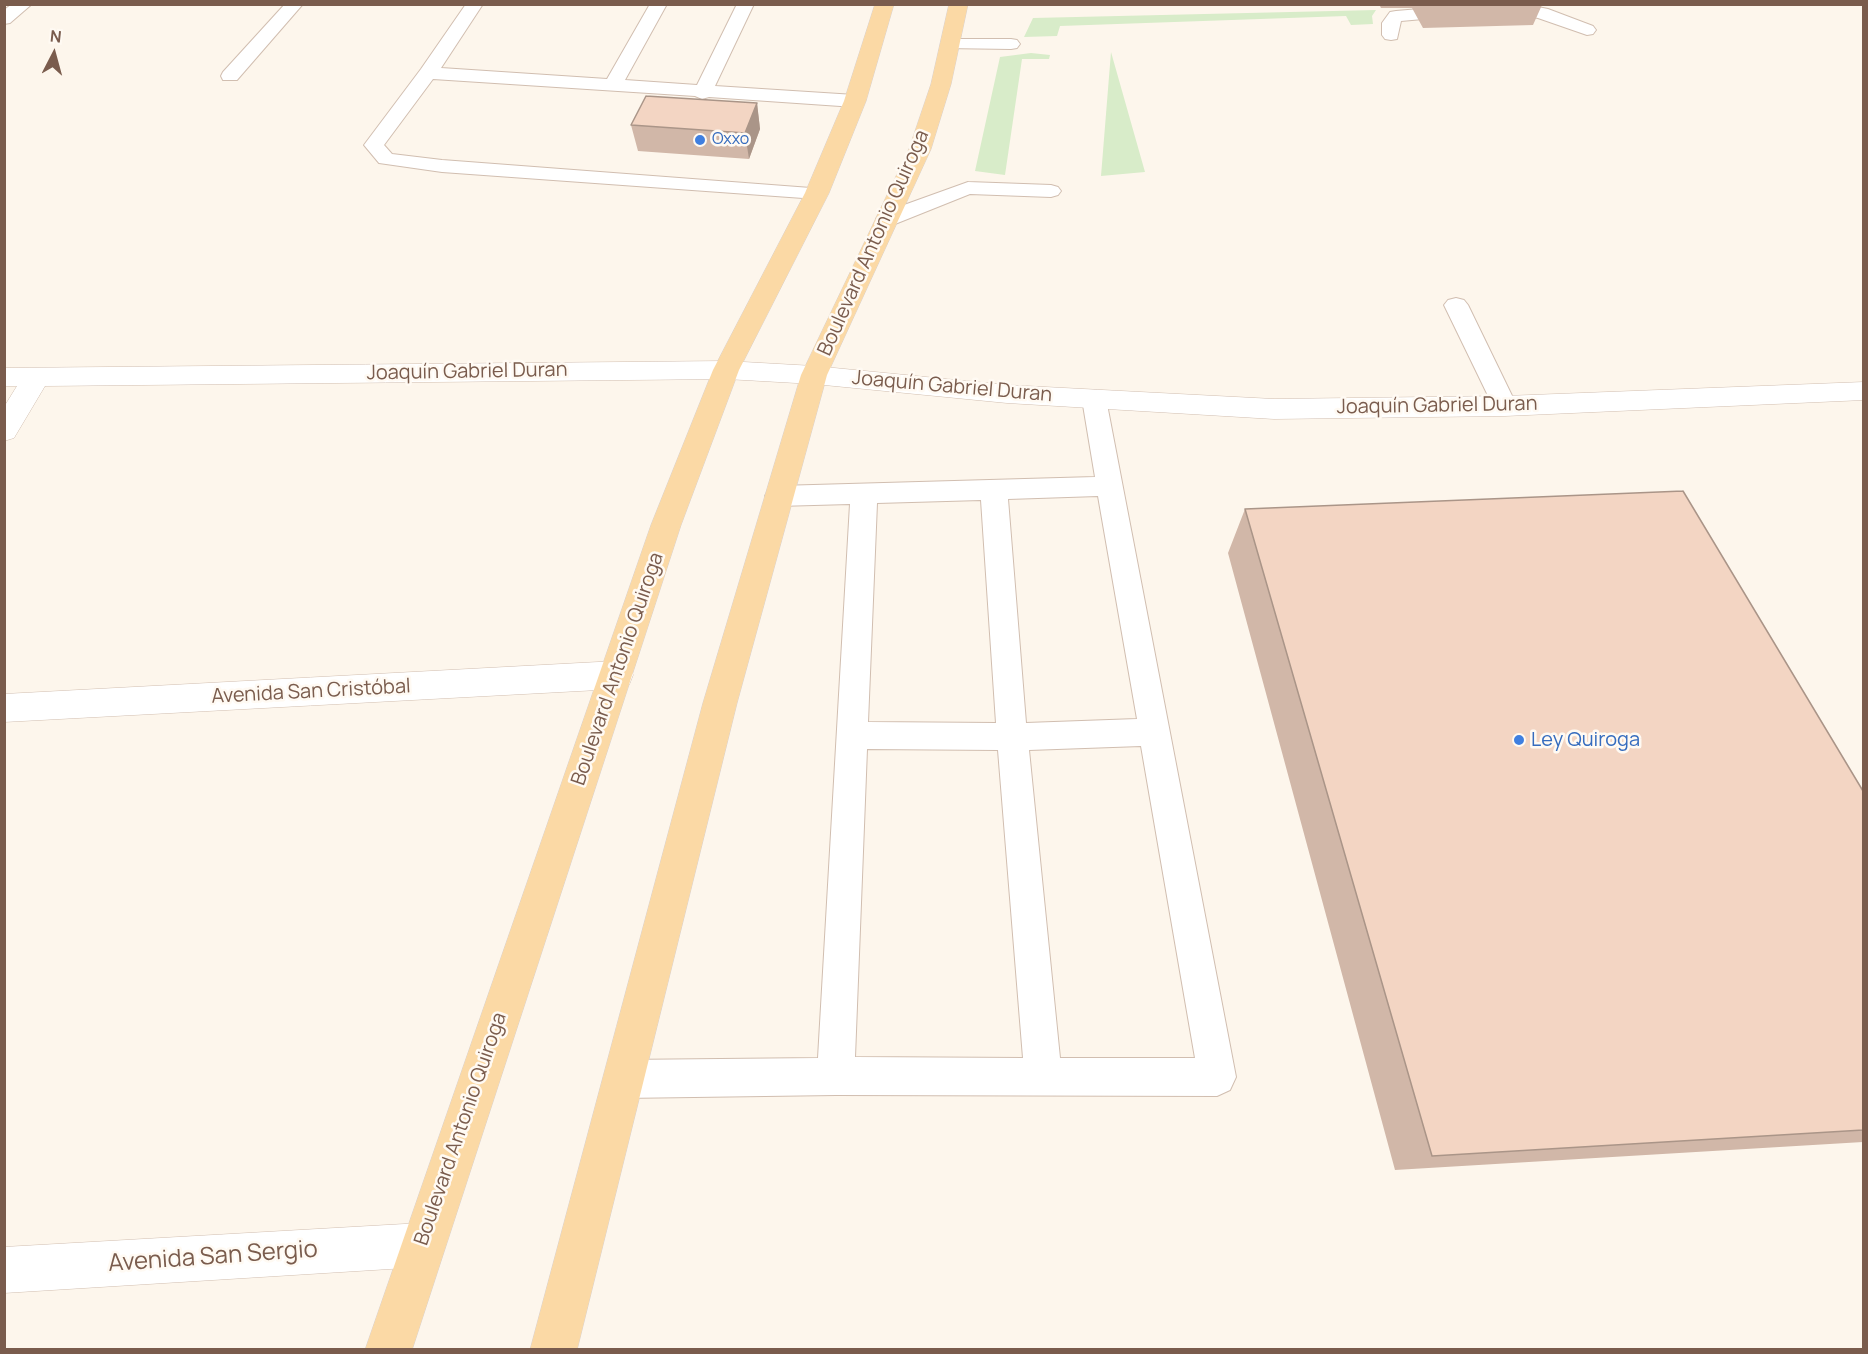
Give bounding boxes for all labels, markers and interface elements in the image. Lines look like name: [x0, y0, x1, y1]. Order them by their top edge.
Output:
north arrow: [24, 24, 84, 84]
text: N: [49, 25, 63, 48]
street label: Boulevard Antonio Quiroga: [813, 126, 935, 360]
place label: Oxxo: [712, 130, 749, 150]
marker: Oxxo: [693, 133, 707, 147]
street label: Joaquín Gabriel Duran: [366, 358, 568, 386]
street label: Joaquín Gabriel Duran: [851, 366, 1053, 408]
street label: Joaquín Gabriel Duran: [1336, 392, 1538, 420]
street label: Boulevard Antonio Quiroga: [567, 549, 669, 789]
street label: Avenida San Cristóbal: [211, 675, 411, 709]
place label: Ley Quiroga: [1531, 728, 1640, 752]
marker: Ley Quiroga: [1512, 733, 1526, 747]
street label: Boulevard Antonio Quiroga: [410, 1009, 512, 1249]
street label: Avenida San Sergio: [107, 1235, 319, 1279]

